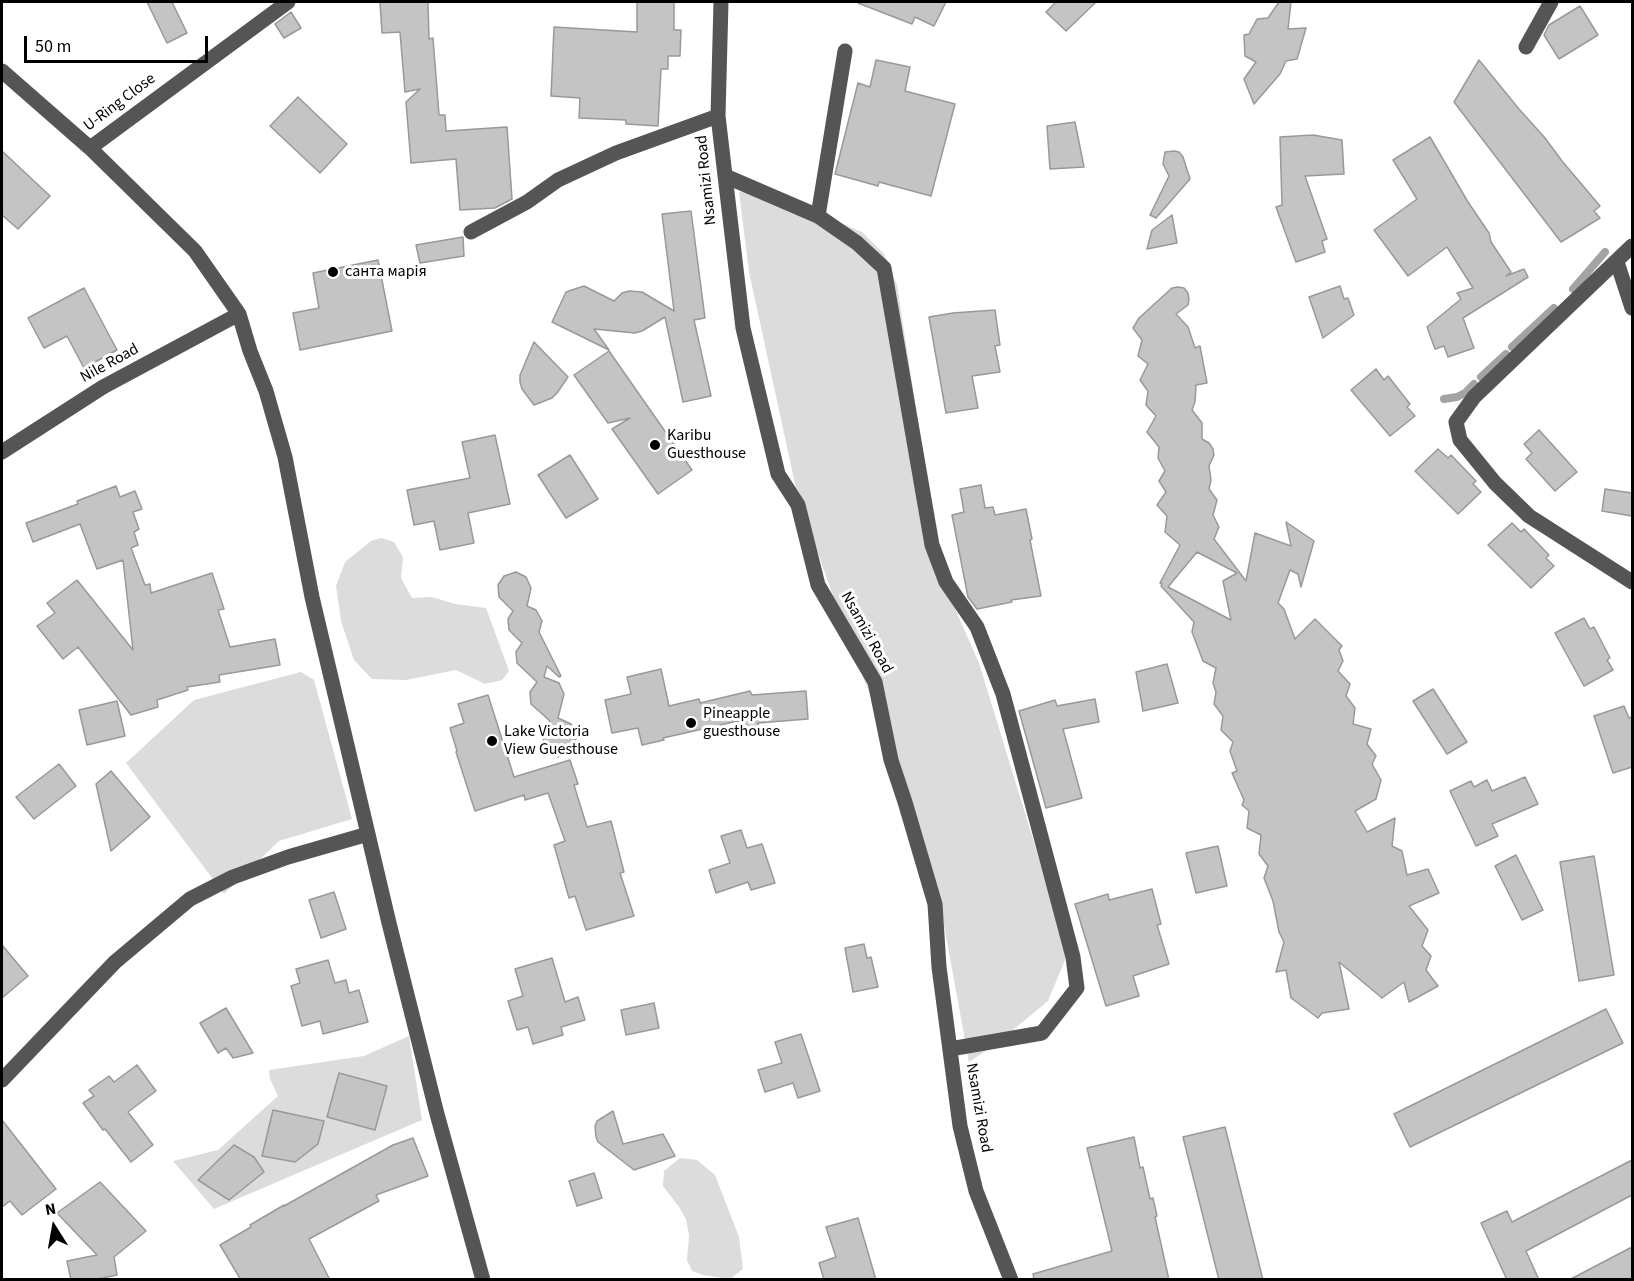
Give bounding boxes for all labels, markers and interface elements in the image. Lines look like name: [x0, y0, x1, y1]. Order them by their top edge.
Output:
scale bar: [27, 24, 212, 62]
text: 50 m: [35, 34, 71, 59]
street label: U-Ring Close: [80, 70, 160, 136]
street label: Nsamizi Road: [693, 134, 721, 226]
place label: санта марія: [345, 262, 427, 282]
marker: санта марія: [326, 265, 340, 279]
street label: Nile Road: [77, 340, 143, 388]
place label: Karibu Guesthouse: [667, 426, 746, 464]
marker: Karibu Guesthouse: [648, 438, 662, 452]
street label: Nsamizi Road: [836, 589, 896, 677]
place label: Pineapple guesthouse: [703, 704, 780, 742]
marker: Pineapple guesthouse: [684, 716, 698, 730]
place label: Lake Victoria View Guesthouse: [504, 722, 618, 760]
marker: Lake Victoria View Guesthouse: [485, 734, 499, 748]
street label: Nsamizi Road: [961, 1062, 995, 1154]
north arrow: [24, 1197, 84, 1257]
text: N: [43, 1198, 58, 1221]

